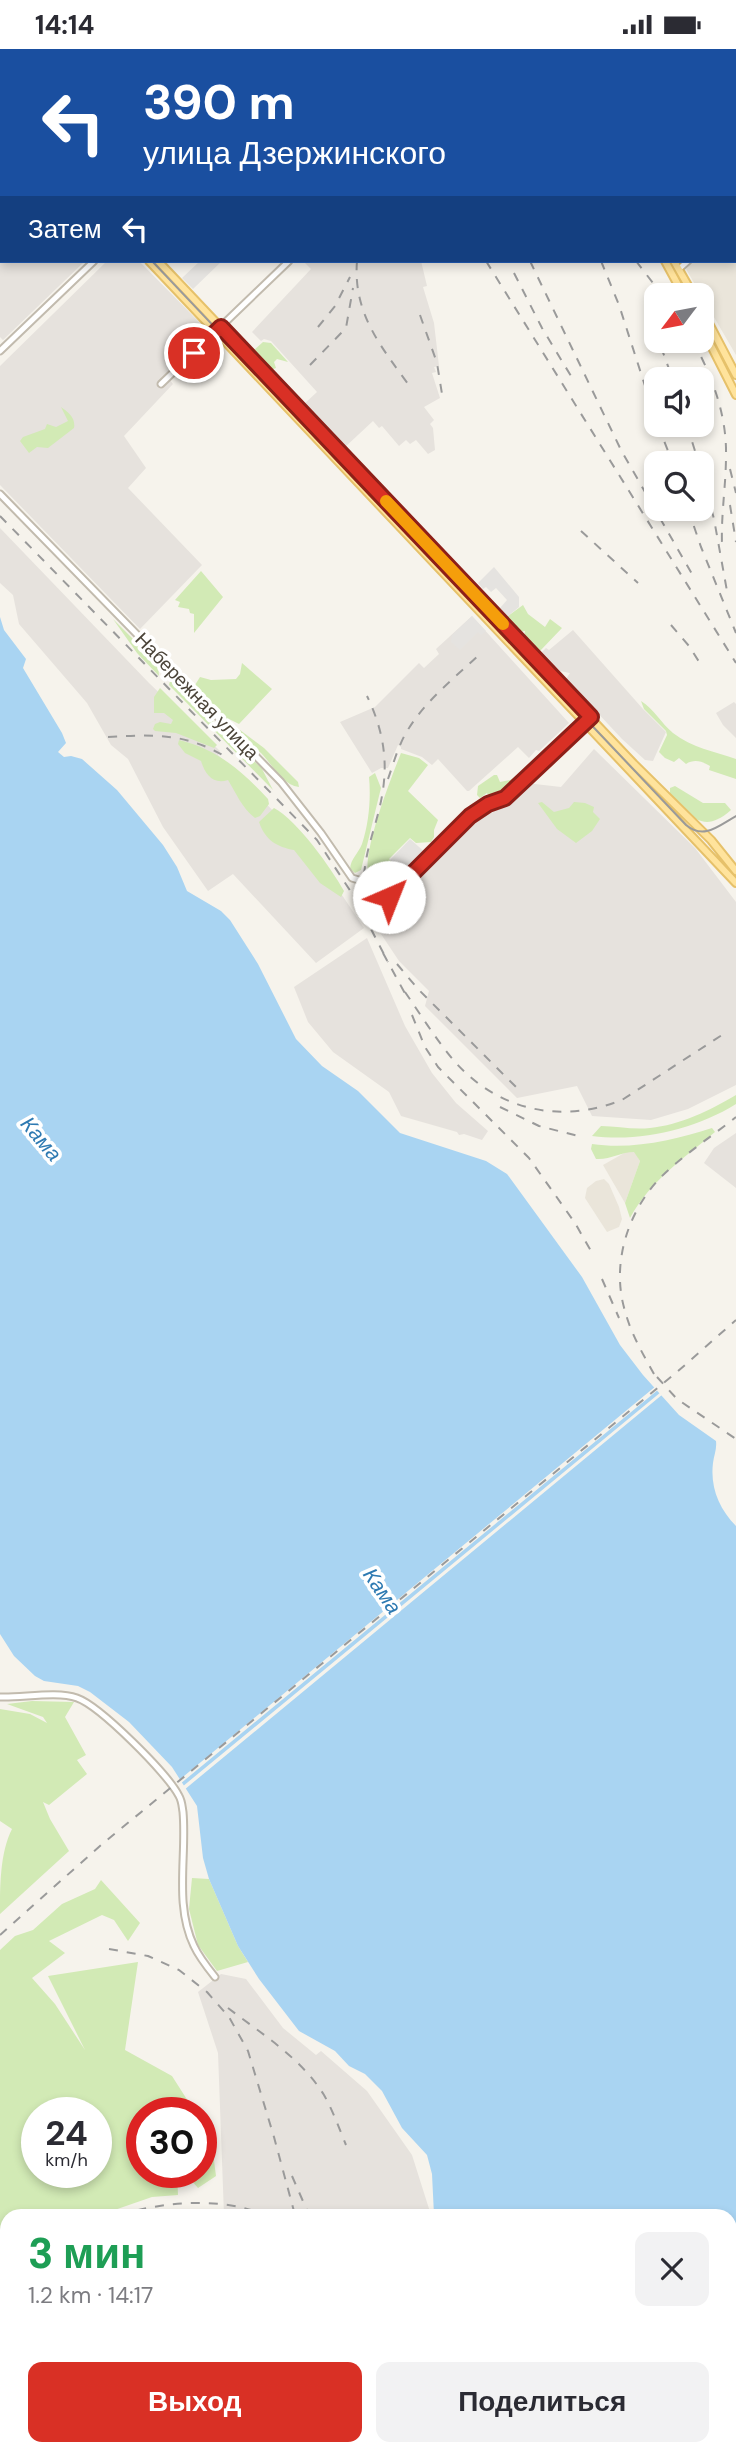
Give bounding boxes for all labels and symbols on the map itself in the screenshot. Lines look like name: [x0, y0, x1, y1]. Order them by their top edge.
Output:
north arrow: [644, 283, 714, 353]
pin: [164, 323, 224, 383]
street label: Набережная улица: [130, 627, 265, 765]
position arrow: [352, 860, 426, 934]
water label: Кама: [14, 1111, 68, 1167]
water label: Кама: [356, 1562, 408, 1620]
speed limit sign: 30: [126, 2097, 217, 2188]

